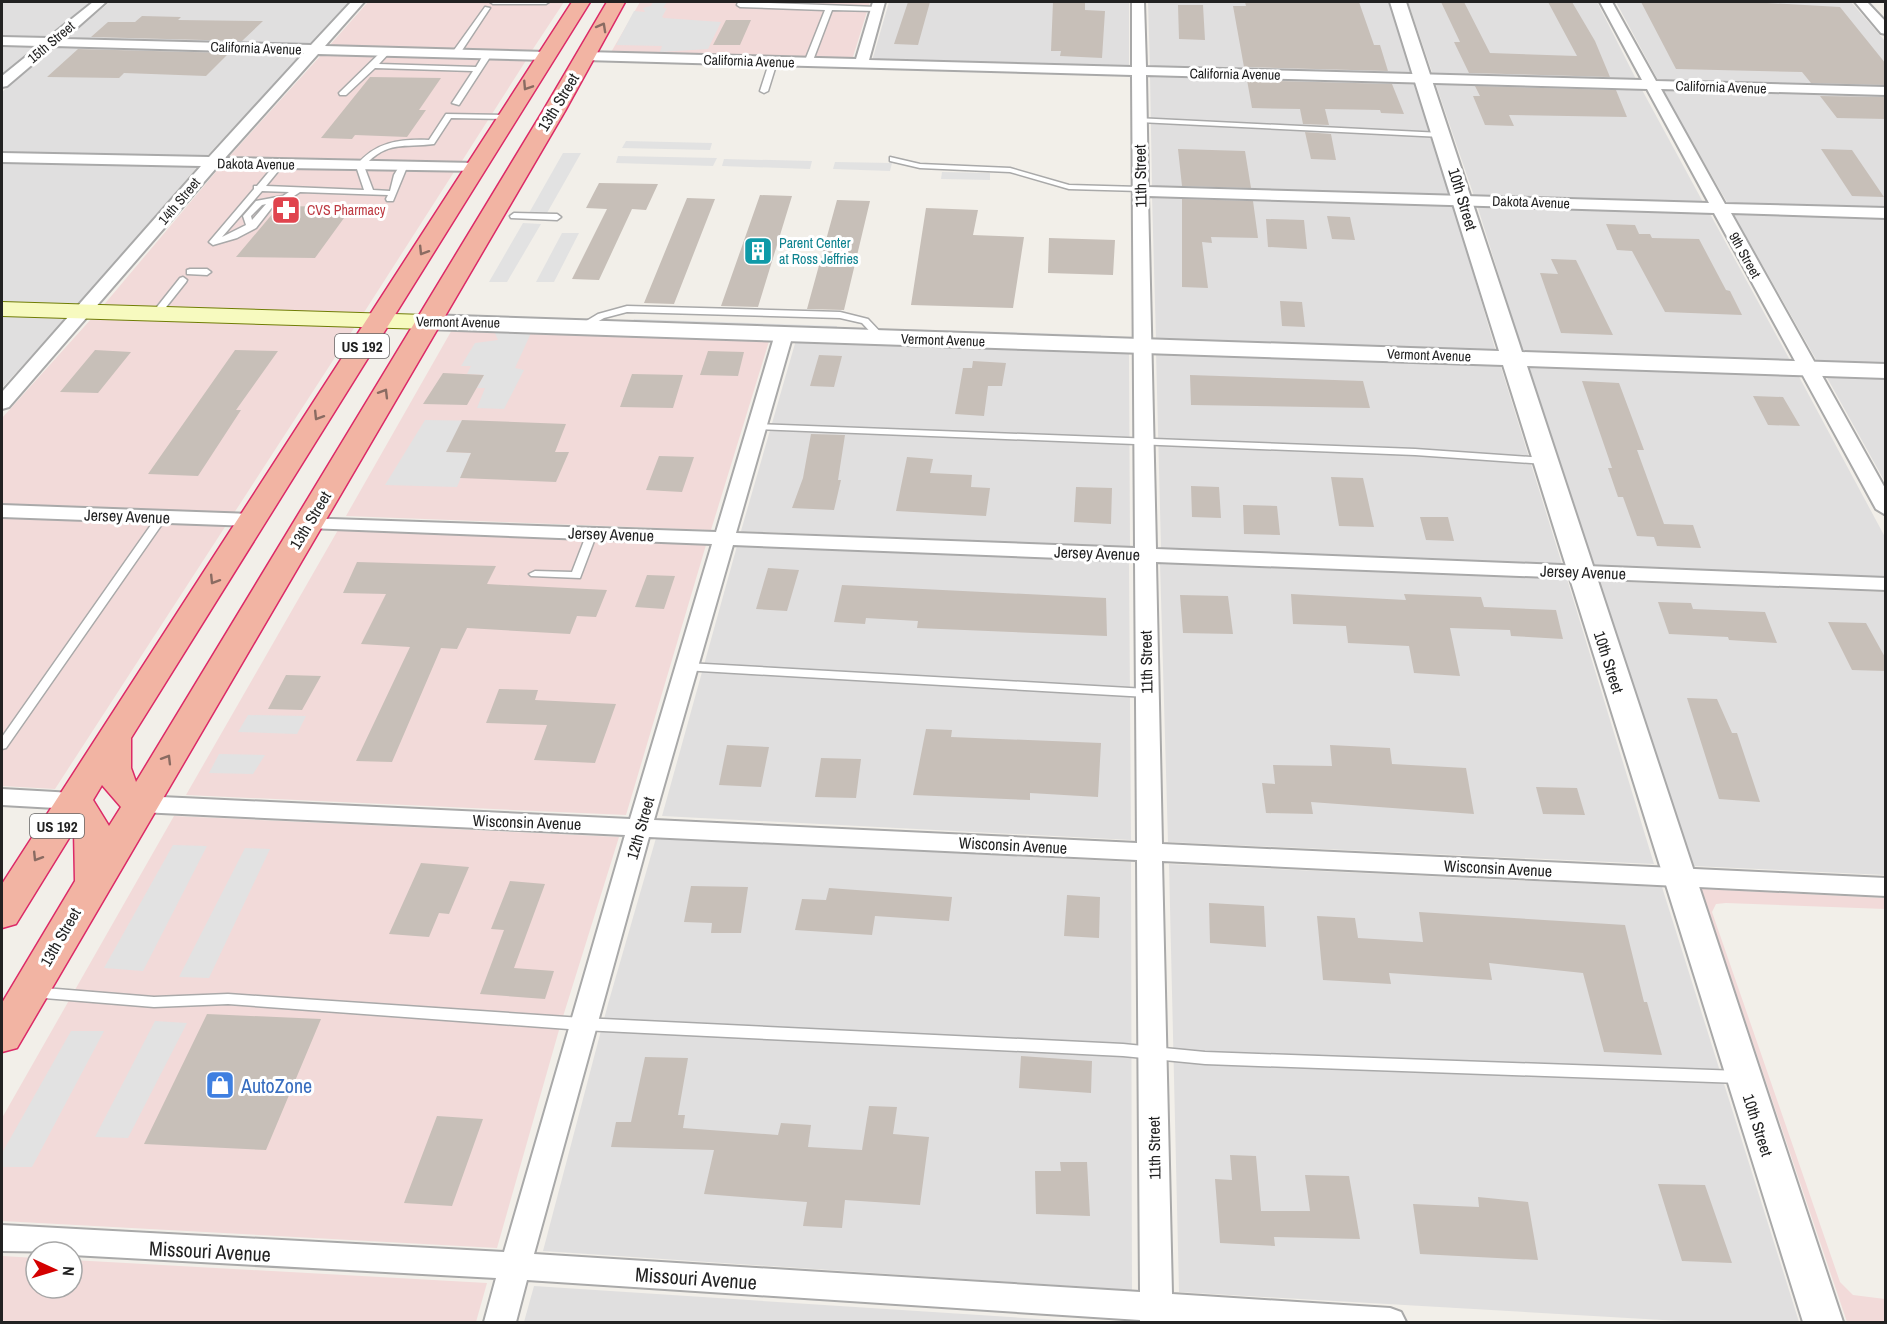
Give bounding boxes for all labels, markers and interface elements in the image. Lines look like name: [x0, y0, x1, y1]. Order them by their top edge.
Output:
street label: 15th Street: [24, 17, 78, 67]
one-way arrow: [595, 23, 606, 33]
street label: California Avenue: [210, 37, 302, 59]
street label: California Avenue: [703, 50, 795, 72]
street label: California Avenue: [1189, 64, 1281, 84]
street label: 13th Street: [532, 69, 584, 135]
street label: California Avenue: [1675, 76, 1767, 98]
one-way arrow: [523, 79, 534, 90]
street label: 11th Street: [1128, 144, 1152, 208]
street label: Dakota Avenue: [217, 154, 295, 174]
street label: 10th Street: [1443, 165, 1483, 233]
street label: 14th Street: [154, 174, 204, 228]
street label: Dakota Avenue: [1492, 192, 1570, 212]
pharmacy icon: CVS Pharmacy: [270, 194, 302, 226]
place label: CVS Pharmacy: [307, 201, 386, 219]
street label: 9th Street: [1725, 229, 1765, 281]
place label: Parent Center at Ross Jeffries: [779, 234, 859, 268]
building icon: Parent Center at Ross Jeffries: [742, 235, 774, 267]
one-way arrow: [418, 245, 430, 255]
street label: Vermont Avenue: [416, 312, 500, 332]
street label: Vermont Avenue: [901, 330, 985, 350]
road number: US 192: [335, 334, 389, 358]
street label: Vermont Avenue: [1387, 345, 1471, 365]
one-way arrow: [377, 389, 389, 399]
one-way arrow: [315, 409, 326, 420]
street label: 13th Street: [284, 487, 336, 553]
street label: Jersey Avenue: [84, 504, 170, 528]
street label: Jersey Avenue: [568, 522, 654, 546]
street label: Jersey Avenue: [1054, 541, 1140, 565]
street label: Jersey Avenue: [1540, 560, 1626, 584]
one-way arrow: [209, 574, 221, 584]
street label: 10th Street: [1589, 628, 1629, 696]
street label: 11th Street: [1134, 630, 1158, 694]
one-way arrow: [160, 755, 172, 765]
street label: 12th Street: [621, 794, 660, 862]
street label: Wisconsin Avenue: [472, 809, 582, 835]
road number: US 192: [30, 814, 84, 838]
street label: Wisconsin Avenue: [958, 831, 1068, 859]
one-way arrow: [34, 851, 45, 862]
street label: Wisconsin Avenue: [1443, 854, 1553, 882]
street label: 13th Street: [34, 903, 86, 970]
shop icon: AutoZone: [204, 1069, 236, 1101]
place label: AutoZone: [240, 1072, 312, 1099]
street label: 10th Street: [1738, 1091, 1778, 1159]
street label: 11th Street: [1142, 1116, 1166, 1180]
street label: Missouri Avenue: [148, 1234, 272, 1268]
north arrow: [24, 1240, 84, 1300]
street label: Missouri Avenue: [634, 1260, 758, 1296]
text: N: [58, 1266, 80, 1277]

